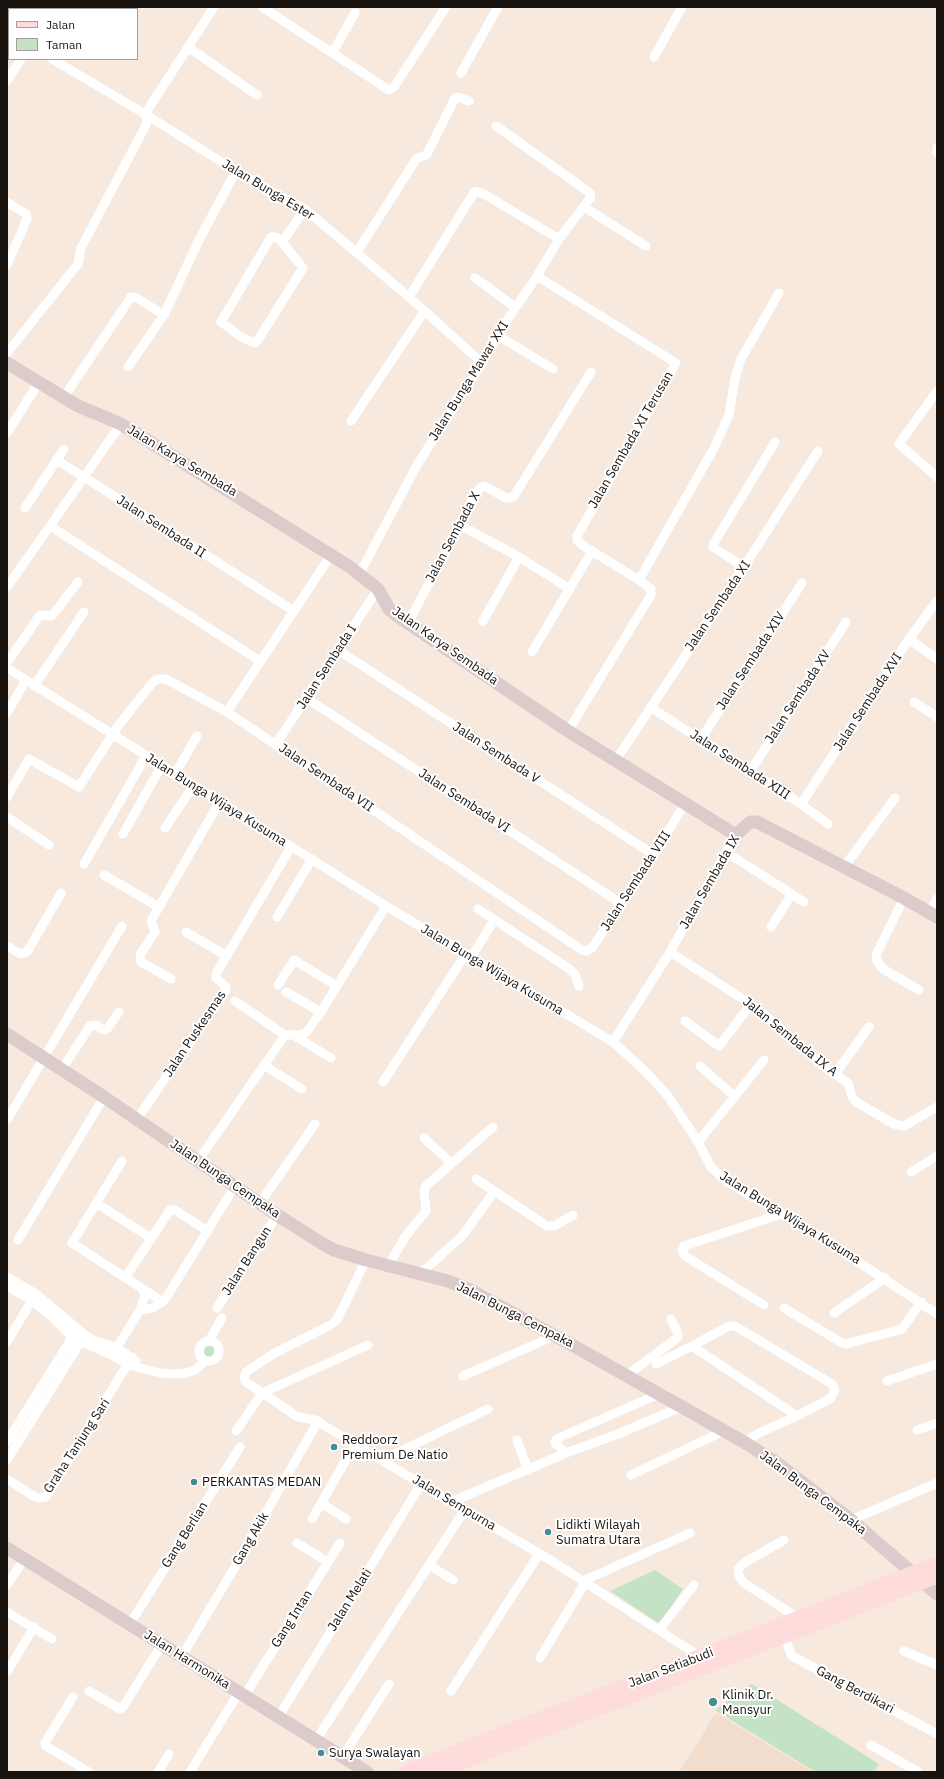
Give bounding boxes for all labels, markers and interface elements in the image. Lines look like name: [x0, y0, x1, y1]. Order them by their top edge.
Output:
legend: [8, 8, 138, 60]
text: Jalan: [46, 17, 75, 32]
text: Taman: [46, 37, 82, 52]
street label: Jalan Bunga Ester: [219, 156, 317, 224]
street label: Jalan Bunga Mawar XXI: [426, 318, 512, 444]
street label: Jalan Sembada XI Terusan: [585, 369, 677, 511]
street label: Jalan Karya Sembada: [124, 422, 240, 500]
street label: Jalan Sembada X: [423, 489, 483, 585]
street label: Jalan Sembada II: [114, 492, 208, 562]
street label: Jalan Sembada XI: [682, 558, 754, 654]
street label: Jalan Karya Sembada: [389, 604, 501, 688]
street label: Jalan Sembada XIV: [714, 609, 788, 713]
street label: Jalan Sembada I: [294, 622, 360, 712]
street label: Jalan Sembada XV: [762, 647, 834, 747]
street label: Jalan Sembada XVI: [831, 650, 905, 754]
street label: Jalan Sembada V: [450, 719, 542, 787]
street label: Jalan Sembada XIII: [687, 727, 793, 803]
street label: Jalan Sembada VII: [276, 741, 376, 815]
street label: Jalan Bunga Wijaya Kusuma: [143, 750, 289, 850]
street label: Jalan Sembada VI: [415, 766, 513, 836]
street label: Jalan Sembada VIII: [598, 828, 674, 934]
street label: Jalan Sembada IX: [677, 832, 743, 932]
street label: Jalan Bunga Wijaya Kusuma: [418, 921, 566, 1019]
street label: Jalan Puskesmas: [160, 988, 230, 1080]
street label: Jalan Sembada IX A: [740, 994, 840, 1080]
street label: Jalan Bunga Cempaka: [167, 1136, 283, 1222]
street label: Jalan Bunga Wijaya Kusuma: [717, 1168, 863, 1268]
street label: Jalan Bangun: [219, 1224, 275, 1298]
street label: Jalan Bunga Cempaka: [454, 1279, 576, 1351]
street label: Graha Tanjung Sari: [41, 1396, 113, 1496]
place label: Reddoorz Premium De Natio: [342, 1432, 448, 1463]
marker: Reddoorz Premium De Natio: [329, 1442, 339, 1452]
street label: Jalan Bunga Cempaka: [757, 1448, 869, 1538]
street label: Jalan Sempurna: [409, 1472, 499, 1534]
place label: PERKANTAS MEDAN: [202, 1474, 321, 1490]
marker: PERKANTAS MEDAN: [189, 1477, 199, 1487]
street label: Gang Berlian: [159, 1499, 211, 1571]
street label: Gang Akik: [230, 1510, 272, 1568]
place label: Lidikti Wilayah Sumatra Utara: [556, 1517, 640, 1548]
marker: Lidikti Wilayah Sumatra Utara: [543, 1527, 553, 1537]
street label: Jalan Melati: [325, 1566, 375, 1634]
street label: Gang Intan: [268, 1587, 316, 1651]
street label: Jalan Harmonika: [141, 1627, 233, 1693]
street label: Jalan Setiabudi: [626, 1645, 716, 1691]
street label: Gang Berdikari: [813, 1663, 897, 1717]
place label: Klinik Dr. Mansyur: [722, 1687, 774, 1718]
marker: Klinik Dr. Mansyur: [707, 1696, 719, 1708]
place label: Surya Swalayan: [329, 1745, 421, 1761]
marker: Surya Swalayan: [316, 1748, 326, 1758]

